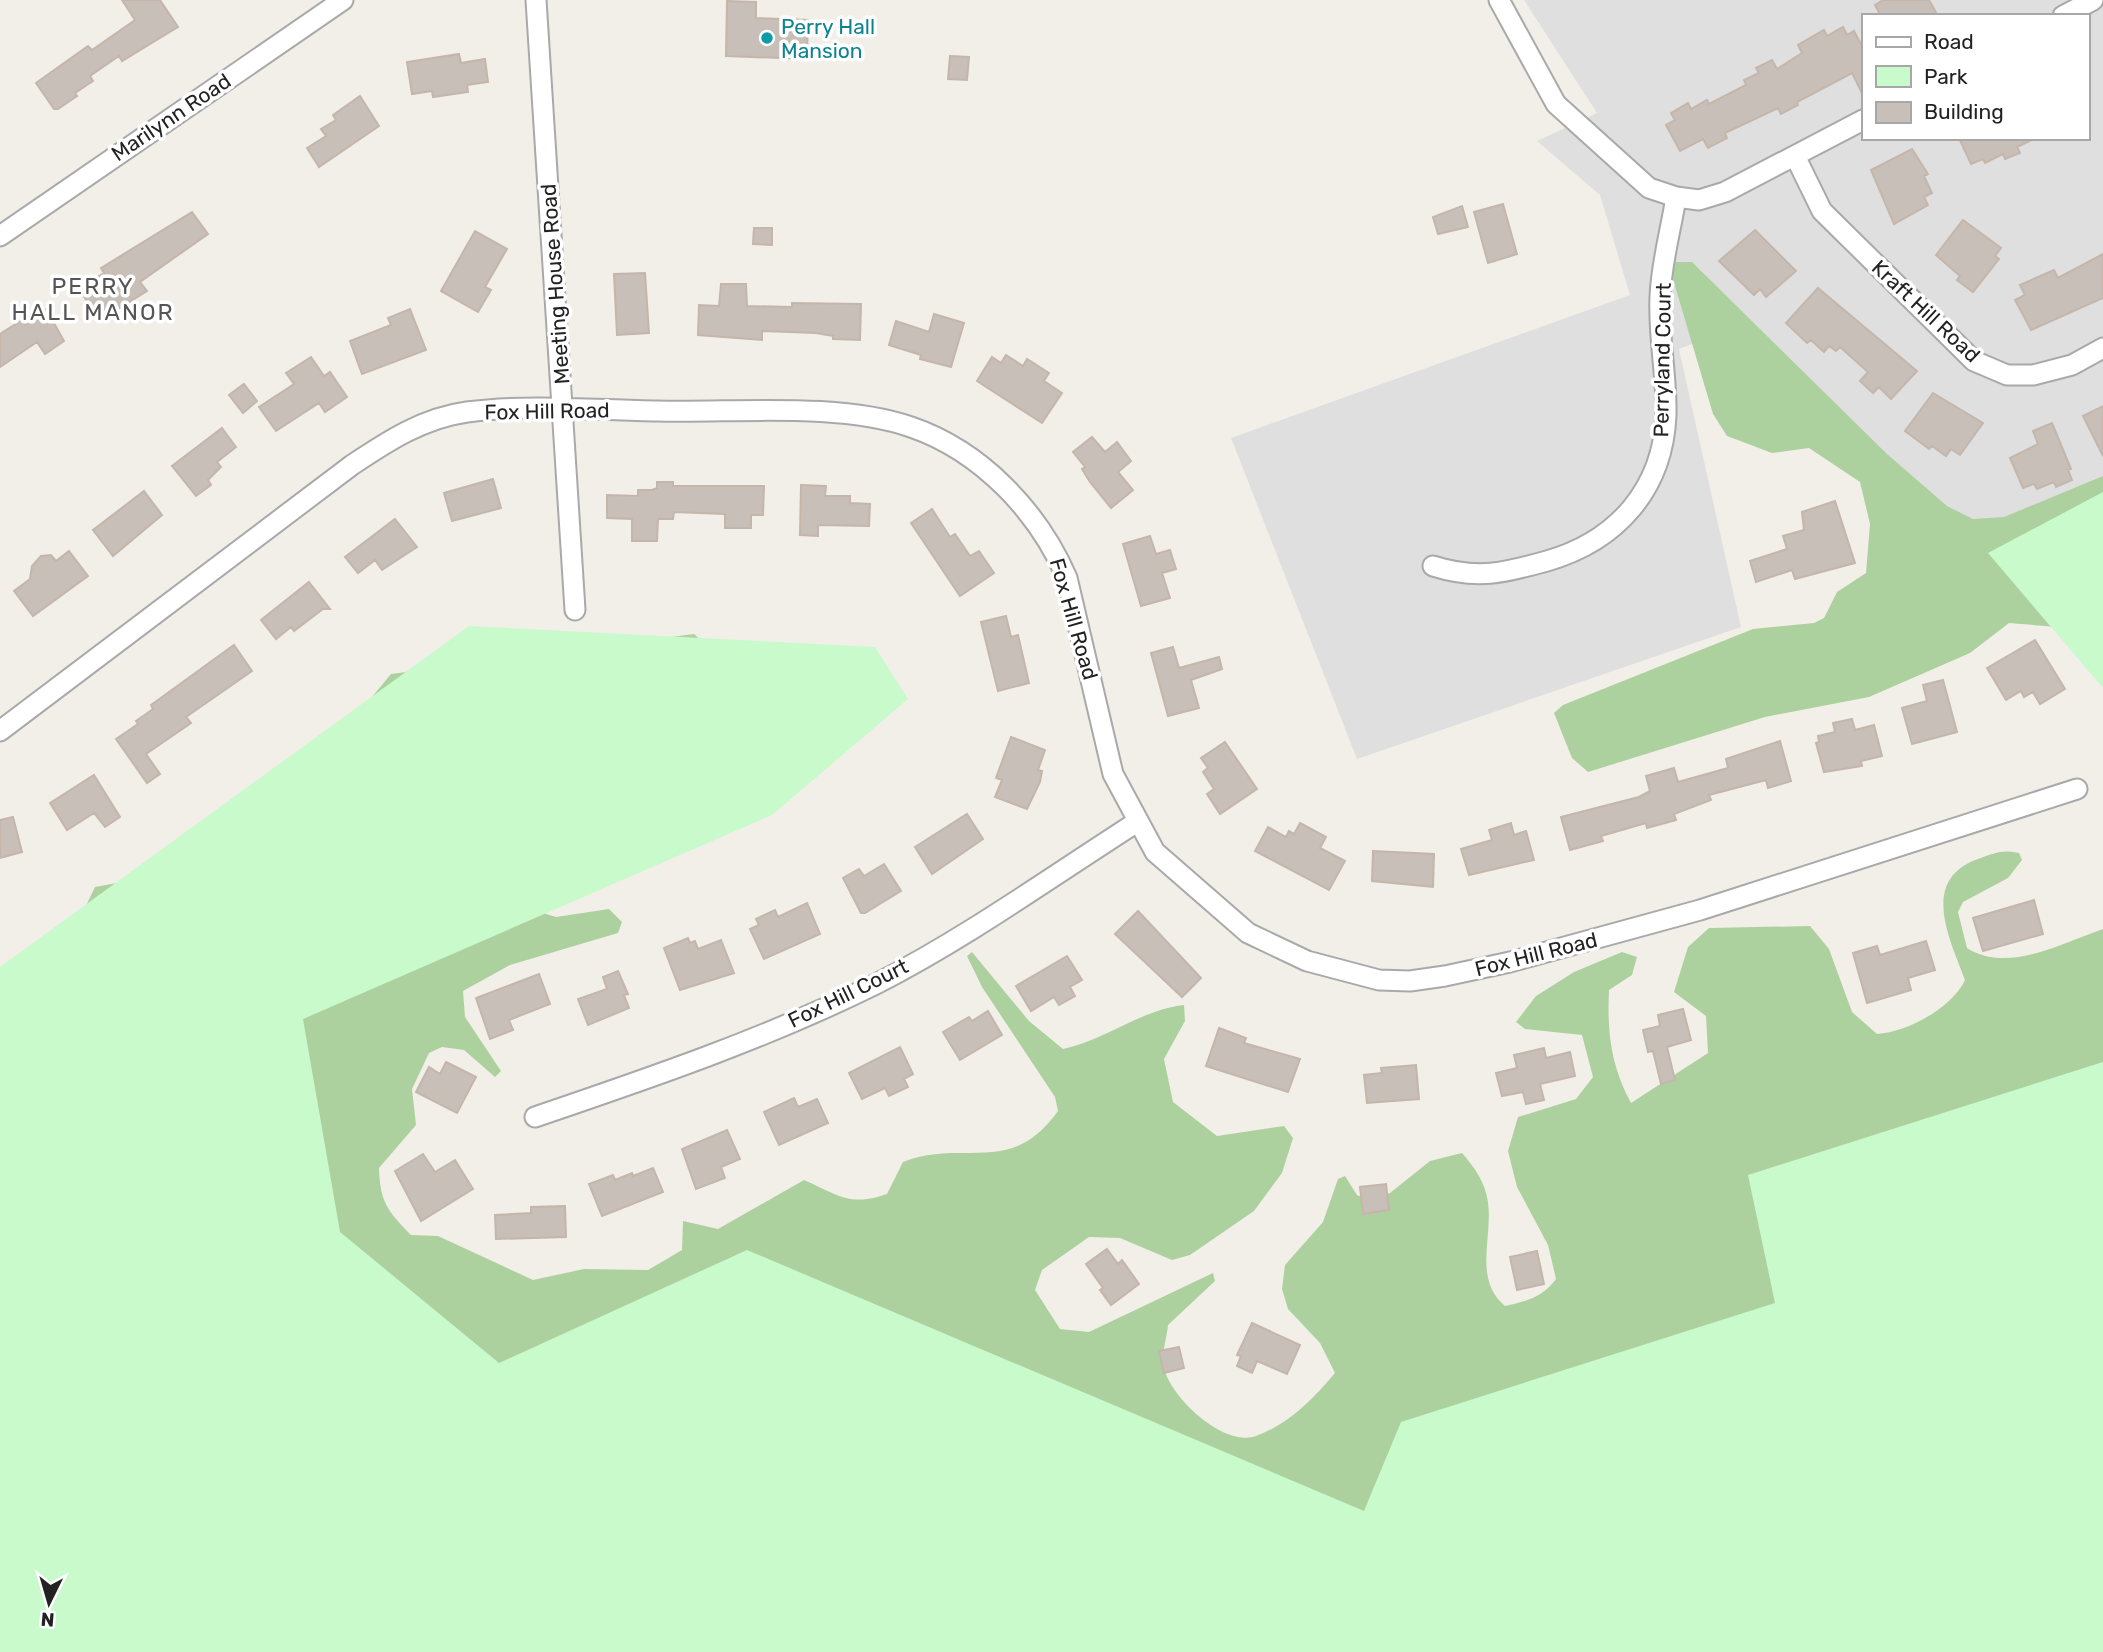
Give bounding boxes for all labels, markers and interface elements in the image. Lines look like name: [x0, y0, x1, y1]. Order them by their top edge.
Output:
place label: Perry Hall Mansion: [781, 14, 875, 63]
legend: [1862, 14, 2089, 140]
text: Road: [1924, 29, 1974, 54]
marker: Perry Hall Mansion: [759, 30, 775, 46]
text: Park: [1924, 64, 1968, 89]
street label: Marilynn Road: [107, 68, 235, 166]
text: Building: [1924, 99, 2004, 124]
street label: Meeting House Road: [536, 183, 574, 385]
street label: Kraft Hill Road: [1867, 255, 1985, 367]
district label: PERRY HALL MANOR: [11, 272, 175, 326]
street label: Perryland Court: [1648, 282, 1676, 438]
street label: Fox Hill Road: [484, 397, 610, 425]
street label: Fox Hill Road: [1045, 555, 1103, 683]
street label: Fox Hill Road: [1472, 927, 1600, 981]
street label: Fox Hill Court: [784, 953, 912, 1033]
north arrow: [14, 1568, 84, 1638]
text: N: [40, 1607, 55, 1631]

